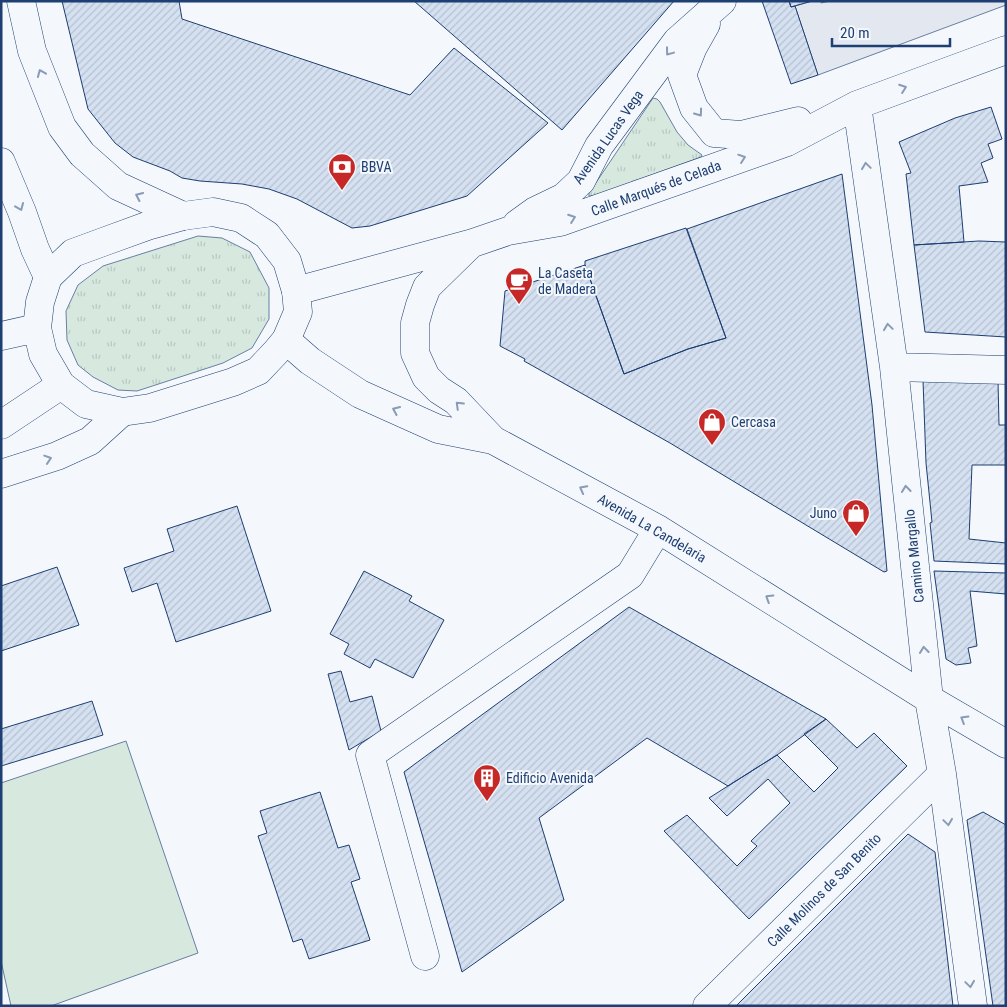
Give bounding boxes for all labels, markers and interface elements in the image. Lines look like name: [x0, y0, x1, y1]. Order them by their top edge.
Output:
scale bar: [832, 15, 950, 47]
text: 20 m: [840, 24, 870, 42]
one-way arrow: [666, 46, 675, 56]
one-way arrow: [36, 69, 47, 78]
one-way arrow: [898, 84, 907, 94]
street label: Avenida Lucas Vega: [570, 87, 646, 187]
one-way arrow: [693, 107, 701, 116]
bank icon: BBVA: [327, 152, 357, 191]
one-way arrow: [737, 153, 746, 163]
street label: Calle Marqués de Celada: [589, 157, 723, 219]
place label: BBVA: [361, 159, 392, 175]
one-way arrow: [861, 162, 872, 170]
one-way arrow: [135, 191, 144, 202]
one-way arrow: [14, 202, 24, 211]
one-way arrow: [568, 214, 576, 224]
place label: La Caseta de Madera: [538, 265, 596, 297]
cafe icon: La Caseta de Madera: [504, 266, 534, 305]
one-way arrow: [883, 323, 894, 331]
one-way arrow: [456, 402, 465, 411]
one-way arrow: [392, 406, 401, 417]
shop icon: Cercasa: [697, 407, 727, 446]
place label: Cercasa: [731, 414, 776, 430]
one-way arrow: [43, 455, 51, 465]
one-way arrow: [901, 484, 912, 492]
one-way arrow: [580, 485, 589, 495]
street label: Avenida La Candelaria: [595, 490, 709, 566]
shop icon: Juno: [841, 498, 871, 537]
place label: Juno: [810, 505, 837, 521]
street label: Camino Margallo: [901, 508, 927, 604]
one-way arrow: [765, 595, 774, 605]
one-way arrow: [919, 646, 930, 654]
one-way arrow: [960, 716, 969, 726]
building icon: Edificio Avenida: [472, 763, 502, 802]
place label: Edificio Avenida: [506, 770, 594, 786]
one-way arrow: [942, 819, 953, 827]
street label: Calle Molinos de San Benito: [764, 830, 884, 950]
one-way arrow: [964, 980, 975, 988]

